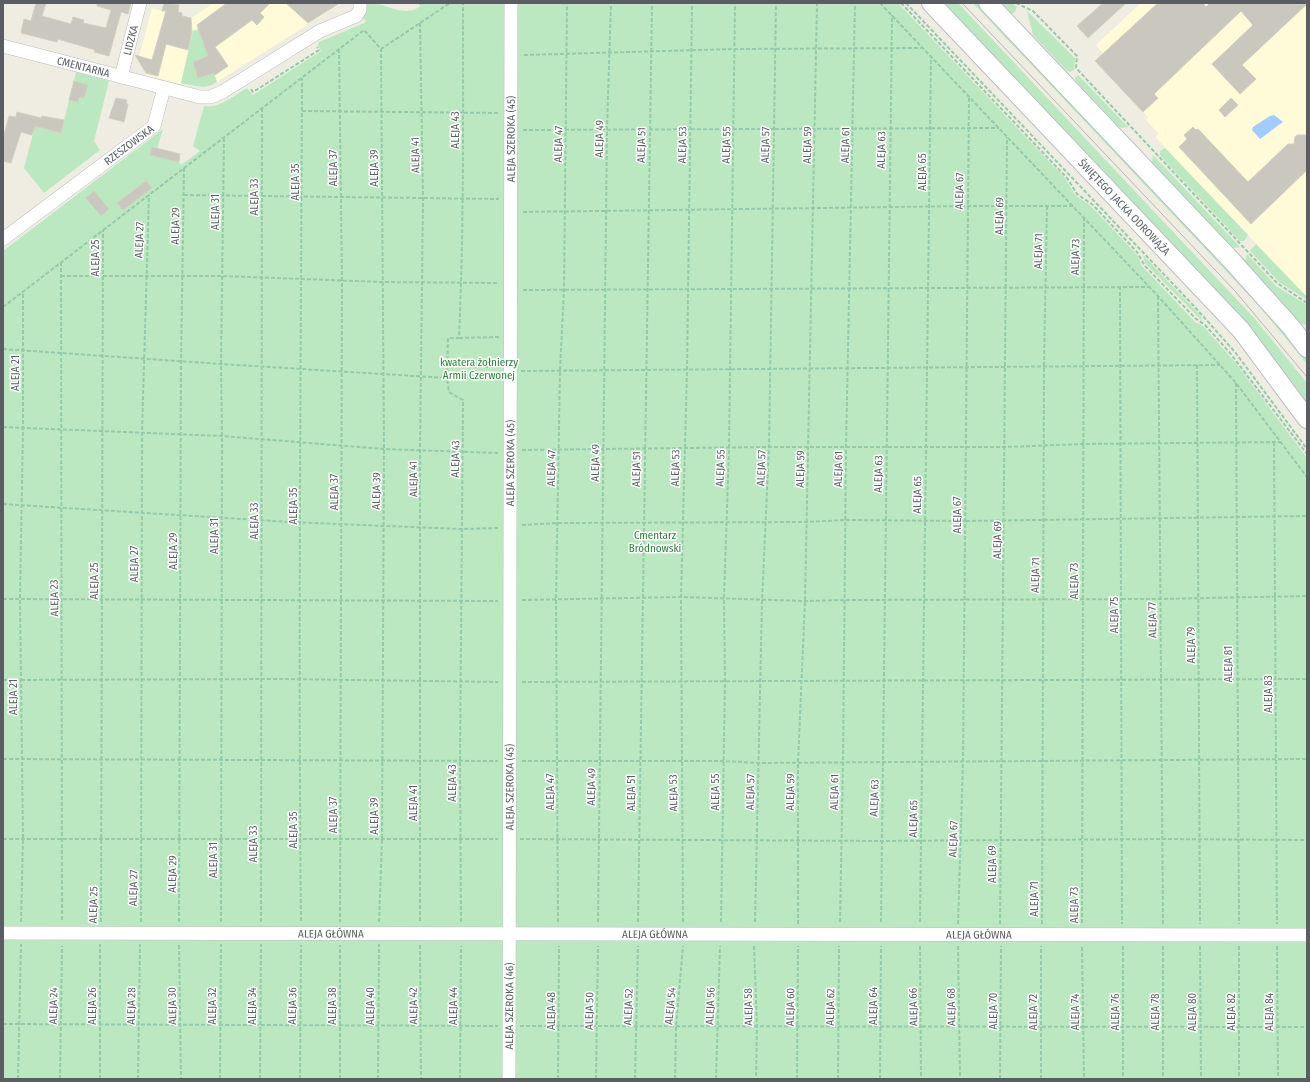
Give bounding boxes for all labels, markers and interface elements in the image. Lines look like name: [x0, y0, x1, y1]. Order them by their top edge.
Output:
street label: LIDZKA: [121, 24, 141, 57]
street label: CMENTARNA: [55, 54, 111, 80]
street label: ALEJA SZEROKA (45): [505, 96, 518, 182]
street label: ALEJA 43: [449, 111, 462, 149]
street label: ALEJA 49: [593, 120, 606, 158]
street label: RZESZOWSKA: [102, 122, 157, 168]
street label: ALEJA 47: [552, 125, 565, 162]
street label: ALEJA 53: [676, 126, 689, 164]
street label: ALEJA 55: [720, 126, 733, 164]
street label: ALEJA 57: [759, 126, 772, 163]
street label: ALEJA 59: [801, 126, 814, 164]
street label: ALEJA 51: [635, 127, 648, 163]
street label: ALEJA 61: [839, 127, 852, 163]
street label: ALEJA 63: [875, 131, 888, 169]
street label: ALEJA 41: [409, 137, 422, 173]
street label: ALEJA 37: [327, 149, 340, 186]
street label: ALEJA 39: [368, 149, 381, 187]
street label: ALEJA 65: [916, 153, 929, 191]
street label: ŚWIĘTEGO JACKA ODROWĄŻA: [1075, 156, 1173, 258]
street label: ALEJA 35: [289, 163, 302, 201]
street label: ALEJA 67: [953, 172, 966, 210]
street label: ALEJA 33: [248, 178, 261, 216]
street label: ALEJA 31: [209, 194, 222, 230]
street label: ALEJA 69: [993, 197, 1006, 235]
street label: ALEJA 29: [169, 207, 182, 245]
street label: ALEJA 27: [132, 221, 147, 258]
street label: ALEJA 71: [1032, 233, 1045, 269]
street label: ALEJA 25: [89, 239, 102, 277]
street label: ALEJA 73: [1069, 239, 1082, 275]
street label: ALEJA 21: [9, 355, 22, 391]
park label: kwatera żołnierzy Armii Czerwonej: [440, 356, 518, 382]
street label: ALEJA SZEROKA (45): [504, 420, 517, 506]
street label: ALEJA 43: [449, 440, 462, 478]
street label: ALEJA 49: [589, 444, 602, 482]
street label: ALEJA 47: [545, 449, 558, 486]
street label: ALEJA 53: [669, 449, 682, 487]
street label: ALEJA 55: [713, 449, 728, 487]
street label: ALEJA 57: [754, 449, 769, 486]
street label: ALEJA 59: [794, 450, 807, 488]
street label: ALEJA 51: [630, 451, 643, 487]
street label: ALEJA 61: [832, 451, 845, 487]
street label: ALEJA 63: [872, 455, 885, 493]
street label: ALEJA 41: [407, 461, 420, 497]
street label: ALEJA 39: [370, 472, 383, 510]
street label: ALEJA 37: [328, 473, 341, 510]
street label: ALEJA 65: [911, 476, 924, 514]
street label: ALEJA 35: [287, 487, 300, 525]
street label: ALEJA 67: [951, 496, 964, 533]
street label: ALEJA 33: [248, 502, 261, 540]
street label: ALEJA 31: [208, 518, 221, 554]
street label: ALEJA 69: [991, 521, 1004, 559]
park label: Cmentarz Bródnowski: [629, 529, 682, 555]
street label: ALEJA 29: [167, 532, 180, 570]
street label: ALEJA 27: [128, 545, 141, 582]
street label: ALEJA 71: [1029, 557, 1042, 593]
street label: ALEJA 25: [88, 562, 101, 600]
street label: ALEJA 73: [1068, 563, 1081, 599]
street label: ALEJA 23: [48, 579, 61, 617]
street label: ALEJA 75: [1108, 597, 1121, 633]
street label: ALEJA 77: [1146, 601, 1159, 638]
street label: ALEJA 79: [1185, 627, 1198, 663]
street label: ALEJA 81: [1222, 646, 1235, 682]
street label: ALEJA 83: [1262, 675, 1275, 713]
street label: ALEJA 21: [7, 679, 20, 715]
street label: ALEJA SZEROKA (45): [503, 744, 517, 830]
street label: ALEJA 43: [446, 764, 459, 802]
street label: ALEJA 49: [585, 768, 598, 806]
street label: ALEJA 47: [544, 773, 557, 810]
street label: ALEJA 55: [709, 773, 722, 811]
street label: ALEJA 57: [744, 773, 757, 810]
street label: ALEJA 59: [784, 773, 797, 811]
street label: ALEJA 53: [667, 774, 680, 812]
street label: ALEJA 61: [828, 774, 841, 810]
street label: ALEJA 51: [625, 775, 638, 811]
street label: ALEJA 63: [867, 779, 882, 817]
street label: ALEJA 41: [407, 785, 420, 821]
street label: ALEJA 37: [327, 796, 340, 833]
street label: ALEJA 39: [368, 797, 381, 835]
street label: ALEJA 65: [907, 800, 920, 838]
street label: ALEJA 35: [287, 811, 300, 849]
street label: ALEJA 67: [946, 820, 961, 858]
street label: ALEJA 33: [247, 825, 260, 863]
street label: ALEJA 31: [207, 842, 220, 878]
street label: ALEJA 69: [986, 845, 999, 883]
street label: ALEJA 29: [166, 855, 179, 893]
street label: ALEJA 27: [127, 869, 140, 906]
street label: ALEJA 71: [1028, 881, 1041, 917]
street label: ALEJA 25: [87, 886, 100, 924]
street label: ALEJA 73: [1068, 887, 1081, 923]
street label: ALEJA GŁÓWNA: [298, 927, 364, 941]
street label: ALEJA GŁÓWNA: [622, 927, 688, 941]
street label: ALEJA GŁÓWNA: [946, 928, 1012, 942]
street label: ALEJA SZEROKA (46): [503, 962, 516, 1050]
street label: ALEJA 44: [447, 986, 460, 1025]
street label: ALEJA 54: [662, 986, 679, 1025]
street label: ALEJA 56: [703, 986, 718, 1025]
street label: ALEJA 64: [867, 986, 880, 1025]
street label: ALEJA 24: [47, 987, 60, 1025]
street label: ALEJA 26: [86, 987, 99, 1025]
street label: ALEJA 28: [125, 987, 138, 1025]
street label: ALEJA 30: [166, 987, 179, 1025]
street label: ALEJA 32: [206, 987, 219, 1024]
street label: ALEJA 34: [246, 987, 259, 1025]
street label: ALEJA 36: [286, 987, 299, 1025]
street label: ALEJA 38: [326, 987, 339, 1025]
street label: ALEJA 40: [364, 987, 377, 1025]
street label: ALEJA 42: [407, 987, 420, 1025]
street label: ALEJA 60: [784, 987, 797, 1026]
street label: ALEJA 66: [907, 987, 920, 1026]
street label: ALEJA 68: [945, 987, 958, 1026]
street label: ALEJA 52: [621, 988, 636, 1026]
street label: ALEJA 58: [742, 988, 755, 1026]
street label: ALEJA 62: [824, 988, 837, 1026]
street label: ALEJA 48: [545, 992, 558, 1030]
street label: ALEJA 50: [583, 992, 596, 1030]
street label: ALEJA 70: [987, 992, 1000, 1030]
street label: ALEJA 84: [1263, 992, 1276, 1031]
street label: ALEJA 74: [1069, 993, 1082, 1030]
street label: ALEJA 76: [1109, 993, 1122, 1030]
street label: ALEJA 78: [1149, 993, 1162, 1030]
street label: ALEJA 80: [1186, 993, 1199, 1031]
street label: ALEJA 82: [1225, 993, 1238, 1031]
street label: ALEJA 72: [1027, 994, 1040, 1030]

